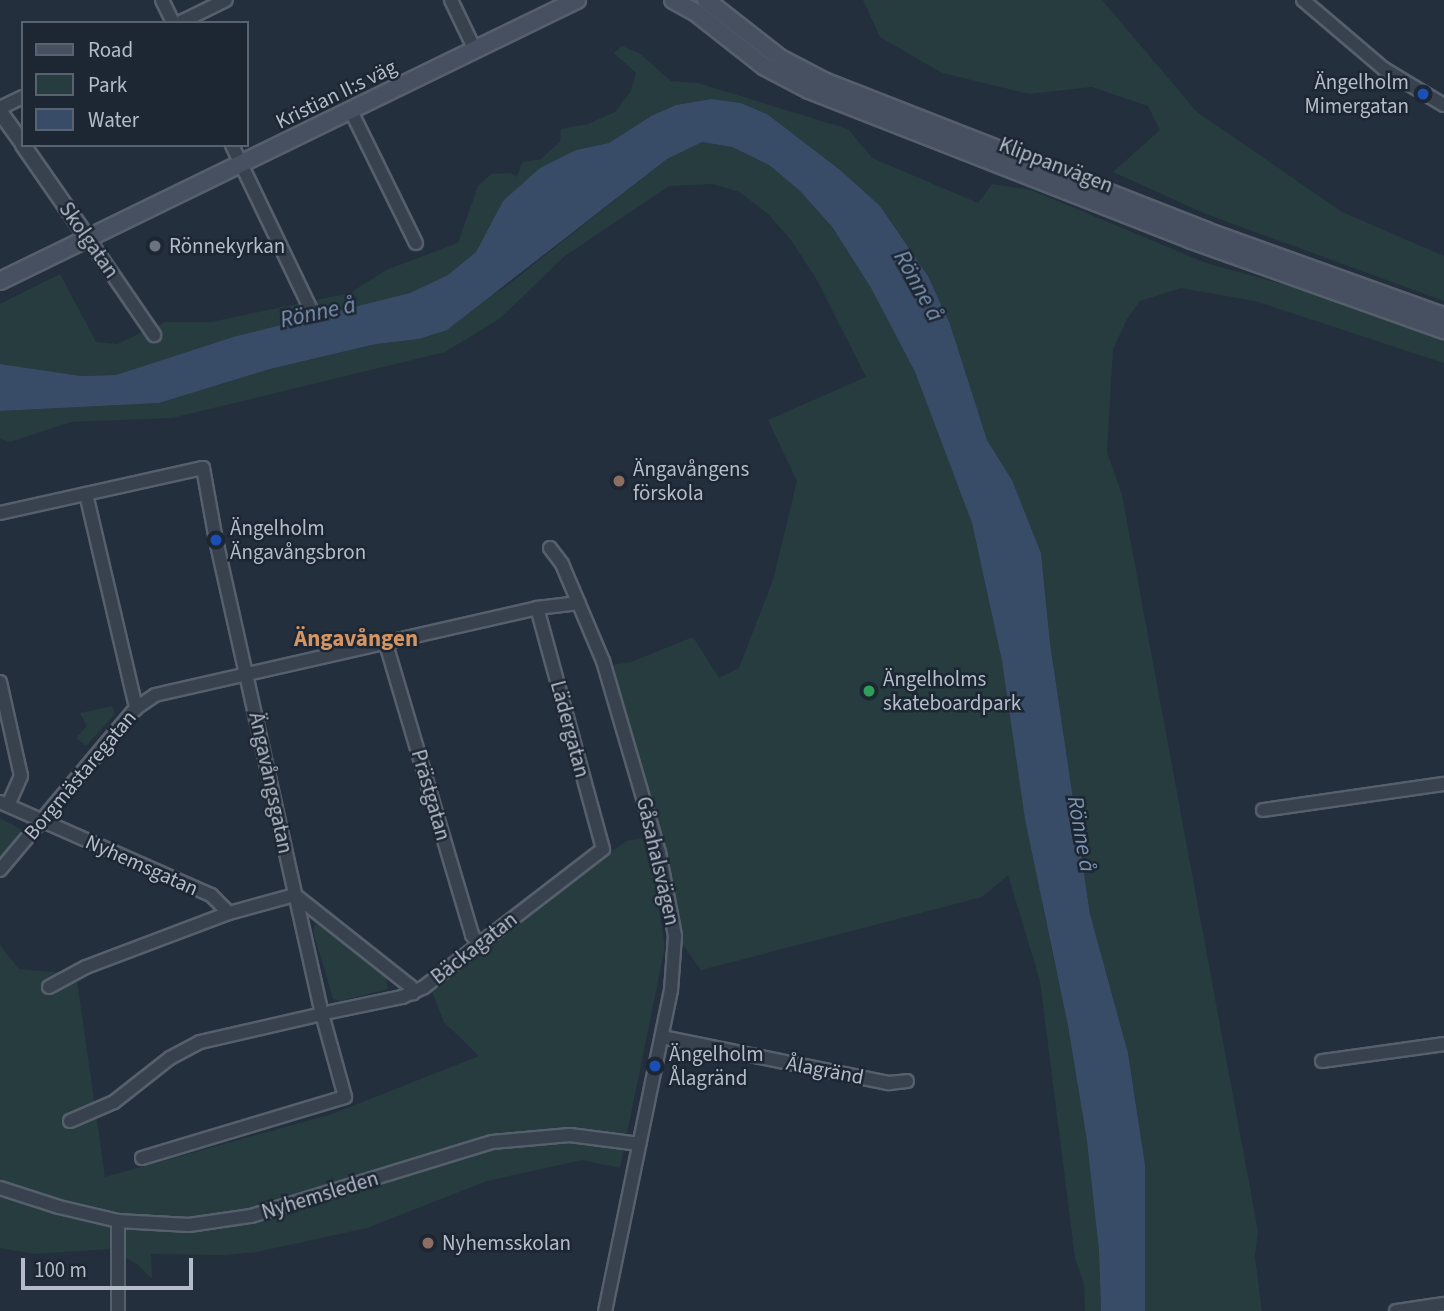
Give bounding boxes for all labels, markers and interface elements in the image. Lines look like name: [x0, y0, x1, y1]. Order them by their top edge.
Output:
legend: [21, 21, 248, 147]
text: Road: [88, 35, 133, 65]
street label: Kristian II:s väg: [271, 54, 401, 134]
place label: Ängelholm Mimergatan: [1304, 69, 1409, 119]
text: Park: [88, 70, 127, 100]
marker: Ängelholm Mimergatan: [1415, 86, 1431, 102]
text: Water: [88, 105, 139, 135]
street label: Klippanvägen: [995, 132, 1117, 198]
street label: Skolgatan: [54, 197, 124, 283]
place label: Rönnekyrkan: [169, 233, 285, 259]
marker: Rönnekyrkan: [147, 238, 163, 254]
water label: Rönne å: [887, 246, 949, 326]
water label: Rönne å: [278, 292, 358, 334]
place label: Ängavångens förskola: [633, 456, 749, 506]
marker: Ängavångens förskola: [611, 473, 627, 489]
place label: Ängelholm Ängavångsbron: [230, 515, 366, 565]
marker: Ängelholm Ängavångsbron: [208, 532, 224, 548]
district label: Ängavången: [294, 625, 418, 653]
place label: Ängelholms skateboardpark: [883, 666, 1021, 716]
street label: Lädergatan: [545, 678, 595, 780]
marker: Ängelholms skateboardpark: [861, 683, 877, 699]
street label: Borgmästaregatan: [18, 705, 142, 845]
street label: Ängavångsgatan: [244, 710, 298, 856]
street label: Prästgatan: [406, 746, 456, 844]
street label: Gåsahalsvägen: [631, 794, 685, 928]
water label: Rönne å: [1061, 794, 1101, 874]
street label: Nyhemsgatan: [82, 829, 202, 901]
street label: Bäckagatan: [426, 907, 522, 989]
place label: Ängelholm Ålagränd: [669, 1041, 764, 1091]
street label: Ålagränd: [784, 1050, 866, 1090]
marker: Ängelholm Ålagränd: [647, 1058, 663, 1074]
street label: Nyhemsleden: [259, 1165, 381, 1225]
place label: Nyhemsskolan: [442, 1230, 571, 1256]
marker: Nyhemsskolan: [420, 1235, 436, 1251]
scale bar: [24, 1244, 196, 1288]
text: 100 m: [34, 1255, 87, 1285]

